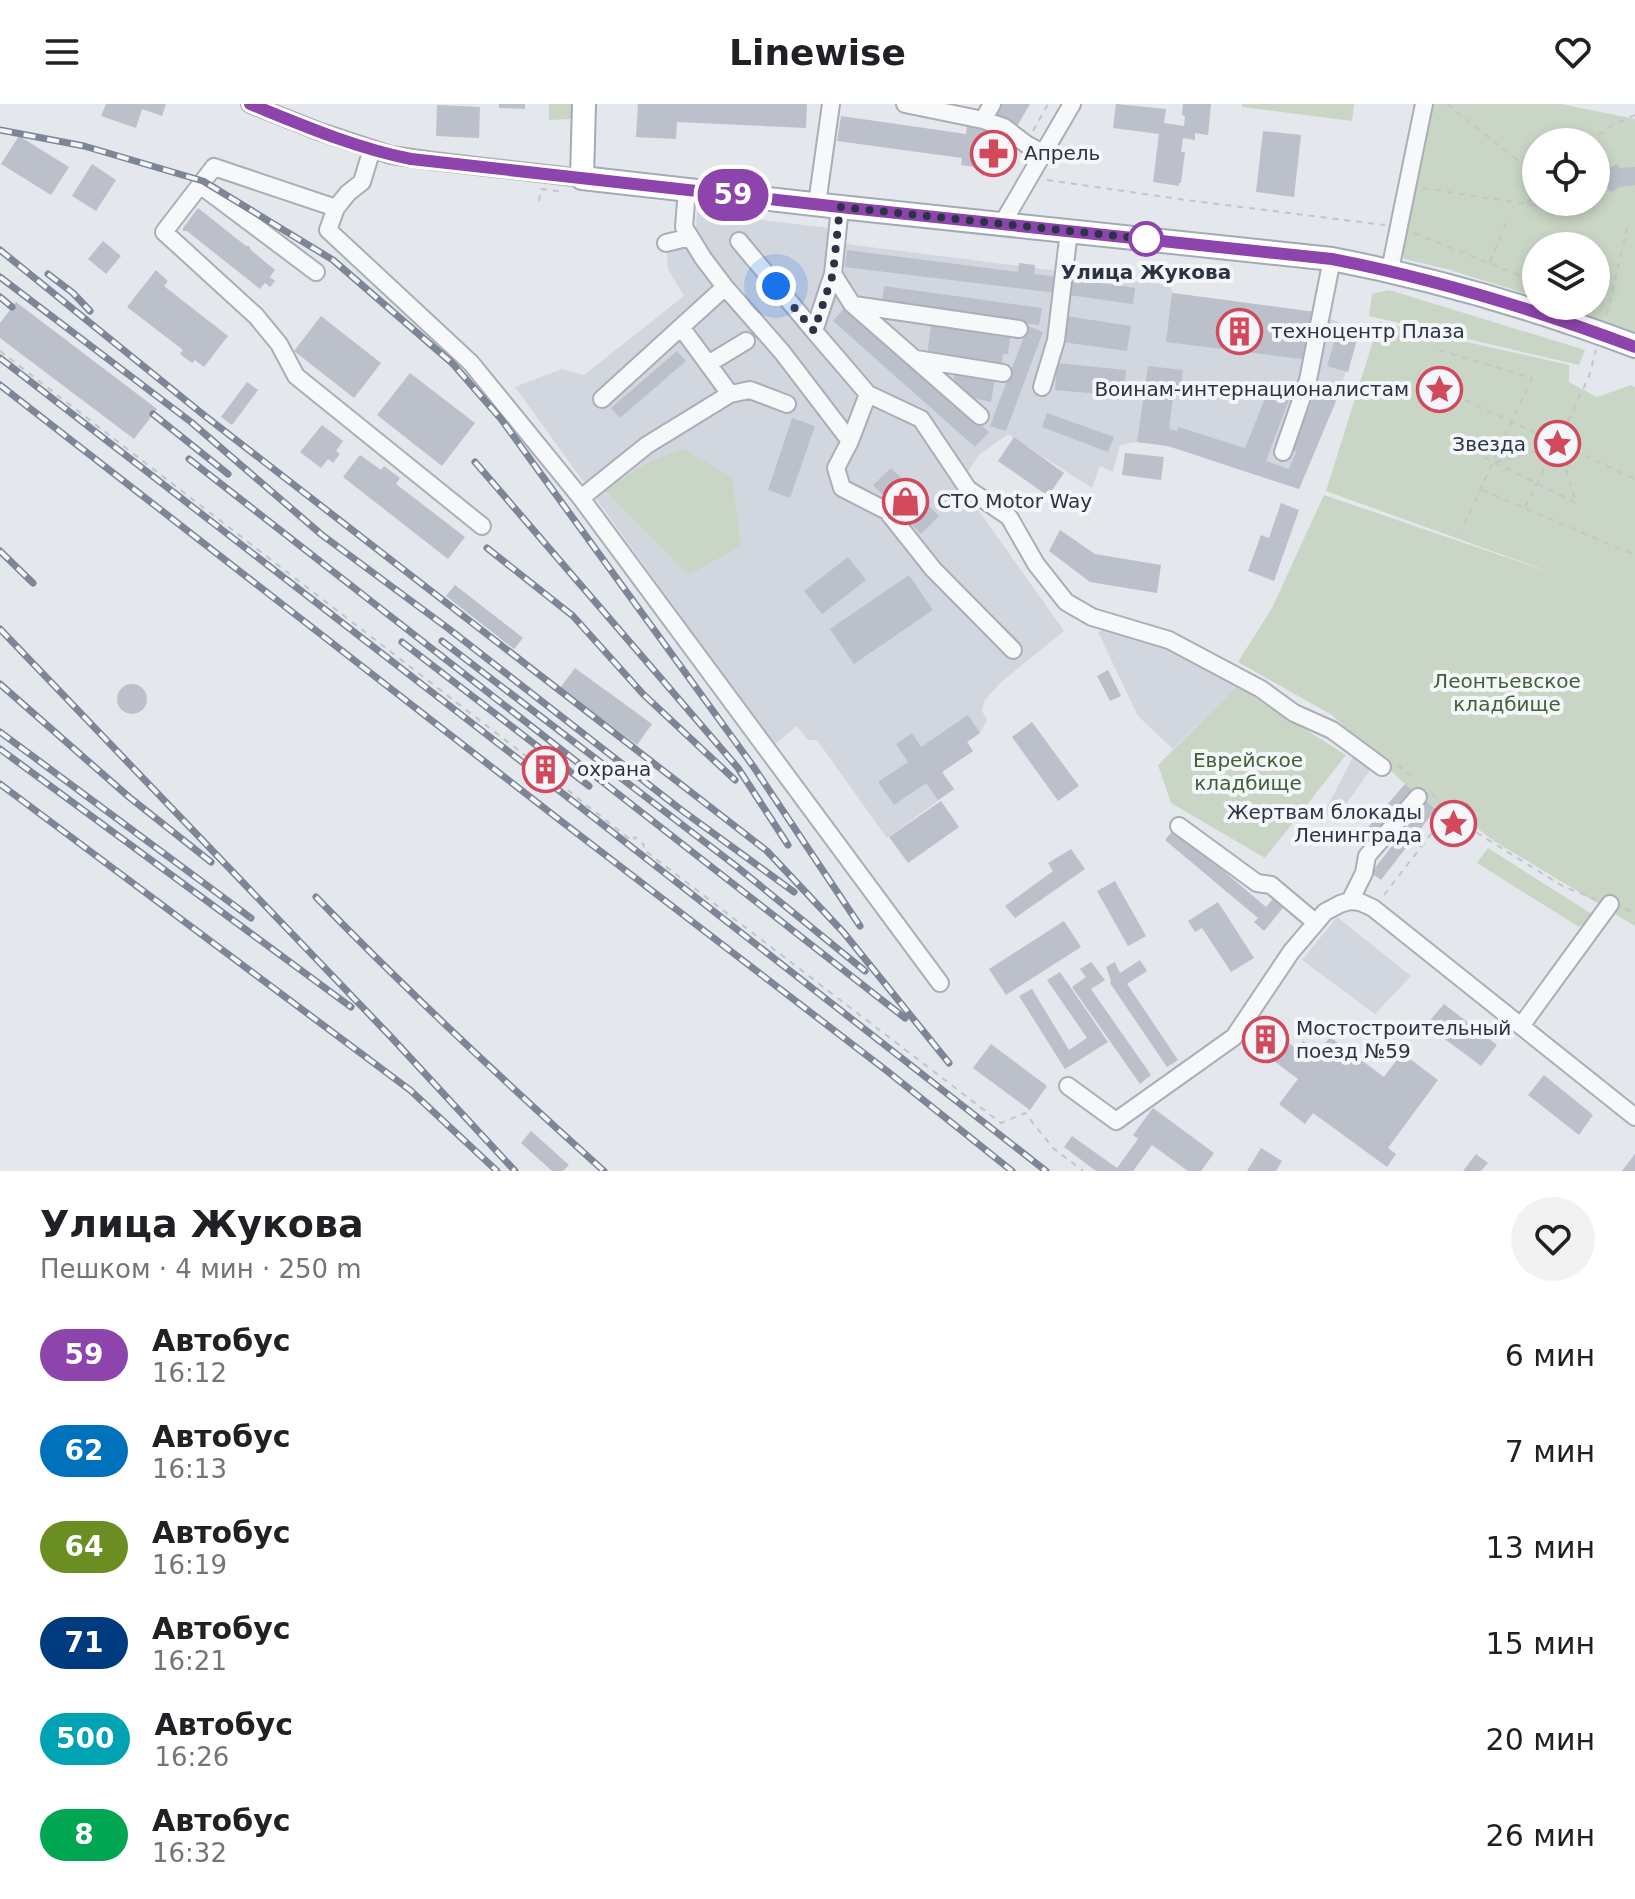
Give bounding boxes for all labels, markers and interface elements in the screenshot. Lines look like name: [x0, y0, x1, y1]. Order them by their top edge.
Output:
icon: menu: [40, 30, 84, 74]
icon: heart: [1551, 30, 1595, 74]
text: Linewise: [729, 32, 906, 73]
map controls: [1522, 128, 1610, 320]
button: locate: [1522, 128, 1610, 216]
pharmacy icon: Апрель: [969, 129, 1017, 177]
place label: Апрель: [1024, 141, 1100, 165]
line badge: 59: [697, 169, 769, 221]
text: 59: [714, 178, 752, 211]
marker: Улица Жукова: [1129, 222, 1163, 256]
button: layers: [1522, 232, 1610, 320]
place label: Улица Жукова: [1061, 260, 1231, 284]
your location: [756, 266, 796, 306]
building icon: техноцентр Плаза: [1216, 307, 1264, 355]
place label: техноцентр Плаза: [1271, 319, 1465, 343]
place icon: Воинам-интернационалистам: [1416, 365, 1464, 413]
place label: Воинам-интернационалистам: [1094, 377, 1409, 401]
place icon: Звезда: [1533, 420, 1581, 468]
place label: Звезда: [1452, 432, 1526, 456]
shop icon: СТО Motor Way: [882, 477, 930, 525]
place label: СТО Motor Way: [937, 489, 1092, 513]
park label: Леонтьевское кладбище: [1433, 669, 1581, 716]
building icon: охрана: [522, 745, 570, 793]
park label: Еврейское кладбище: [1193, 748, 1303, 795]
place label: охрана: [577, 757, 651, 781]
place label: Жертвам блокады Ленинграда: [1227, 800, 1422, 847]
place icon: Жертвам блокады Ленинграда: [1429, 800, 1477, 848]
building icon: Мостостроительный поезд №59: [1241, 1016, 1289, 1064]
place label: Мостостроительный поезд №59: [1296, 1016, 1511, 1063]
button: heart: [1511, 1197, 1595, 1281]
text: Улица Жукова: [40, 1202, 364, 1246]
text: Пешком · 4 мин · 250 m: [40, 1254, 362, 1284]
text: Автобус: [152, 1323, 291, 1358]
text: 59: [65, 1338, 103, 1371]
text: 6 мин: [1505, 1338, 1595, 1373]
text: 16:12: [152, 1358, 227, 1388]
text: Автобус: [152, 1419, 291, 1454]
text: 62: [65, 1434, 103, 1467]
text: 7 мин: [1505, 1434, 1595, 1469]
text: 16:13: [152, 1454, 227, 1484]
text: Автобус: [152, 1515, 291, 1550]
text: 64: [65, 1530, 103, 1563]
text: 13 мин: [1486, 1530, 1595, 1565]
text: 16:19: [152, 1550, 227, 1580]
text: Автобус: [152, 1611, 291, 1646]
text: 71: [65, 1626, 103, 1659]
text: 15 мин: [1486, 1626, 1595, 1661]
text: 16:21: [152, 1646, 227, 1676]
text: Автобус: [154, 1707, 293, 1742]
text: 500: [56, 1722, 114, 1755]
text: 20 мин: [1486, 1722, 1595, 1757]
text: 16:26: [154, 1742, 229, 1772]
text: Автобус: [152, 1803, 291, 1838]
text: 8: [74, 1818, 94, 1851]
text: 26 мин: [1486, 1818, 1595, 1853]
text: 16:32: [152, 1838, 227, 1868]

